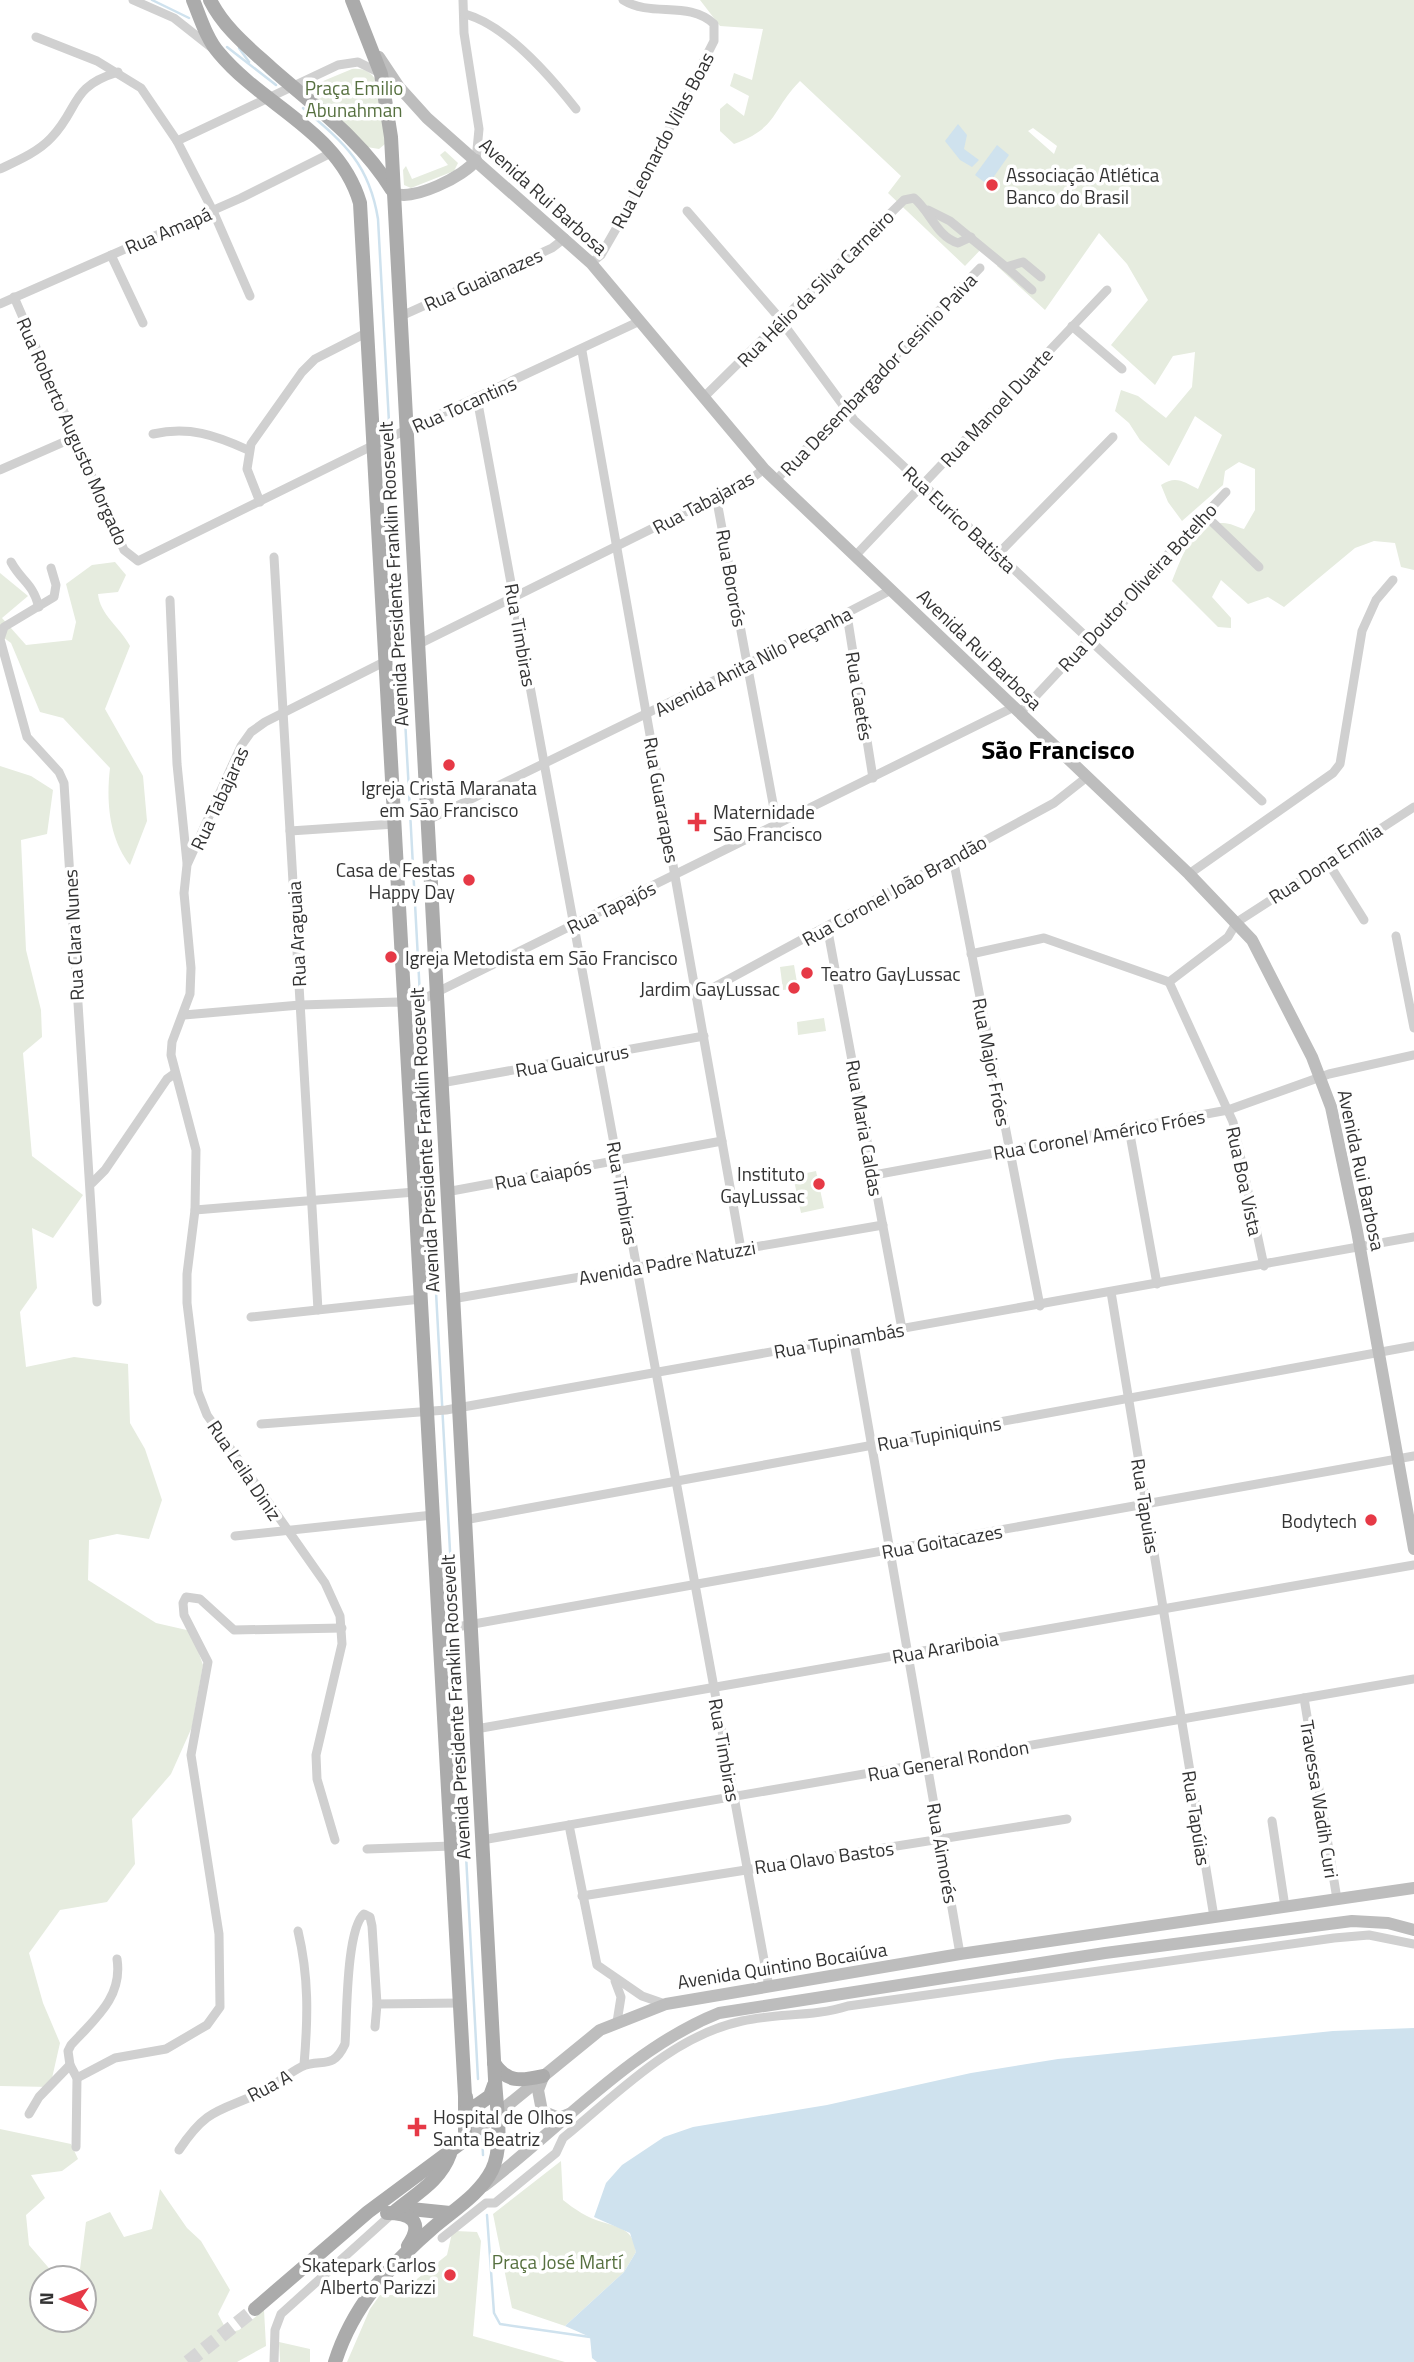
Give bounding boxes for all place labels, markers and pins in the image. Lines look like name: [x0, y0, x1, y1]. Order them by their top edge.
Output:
place label: Associação Atlética Banco do Brasil: [1006, 160, 1160, 211]
marker: Associação Atlética Banco do Brasil: [984, 177, 1000, 193]
marker: Igreja Cristã Maranata em São Francisco: [441, 757, 457, 773]
place label: Igreja Cristã Maranata em São Francisco: [361, 773, 537, 824]
place label: Maternidade São Francisco: [713, 797, 822, 848]
marker: Maternidade São Francisco: [687, 812, 707, 832]
place label: Casa de Festas Happy Day: [336, 855, 455, 906]
marker: Casa de Festas Happy Day: [461, 872, 477, 888]
place label: Igreja Metodista em São Francisco: [405, 943, 678, 972]
marker: Igreja Metodista em São Francisco: [383, 949, 399, 965]
place label: Teatro GayLussac: [821, 959, 961, 988]
marker: Teatro GayLussac: [799, 965, 815, 981]
place label: Jardim GayLussac: [640, 974, 780, 1003]
marker: Jardim GayLussac: [786, 980, 802, 996]
place label: Instituto GayLussac: [720, 1159, 805, 1210]
marker: Instituto GayLussac: [811, 1176, 827, 1192]
place label: Bodytech: [1281, 1506, 1357, 1535]
marker: Bodytech: [1363, 1512, 1379, 1528]
place label: Hospital de Olhos Santa Beatriz: [433, 2102, 574, 2153]
marker: Hospital de Olhos Santa Beatriz: [407, 2117, 427, 2137]
place label: Skatepark Carlos Alberto Parizzi: [302, 2250, 436, 2301]
marker: Skatepark Carlos Alberto Parizzi: [442, 2267, 458, 2283]

